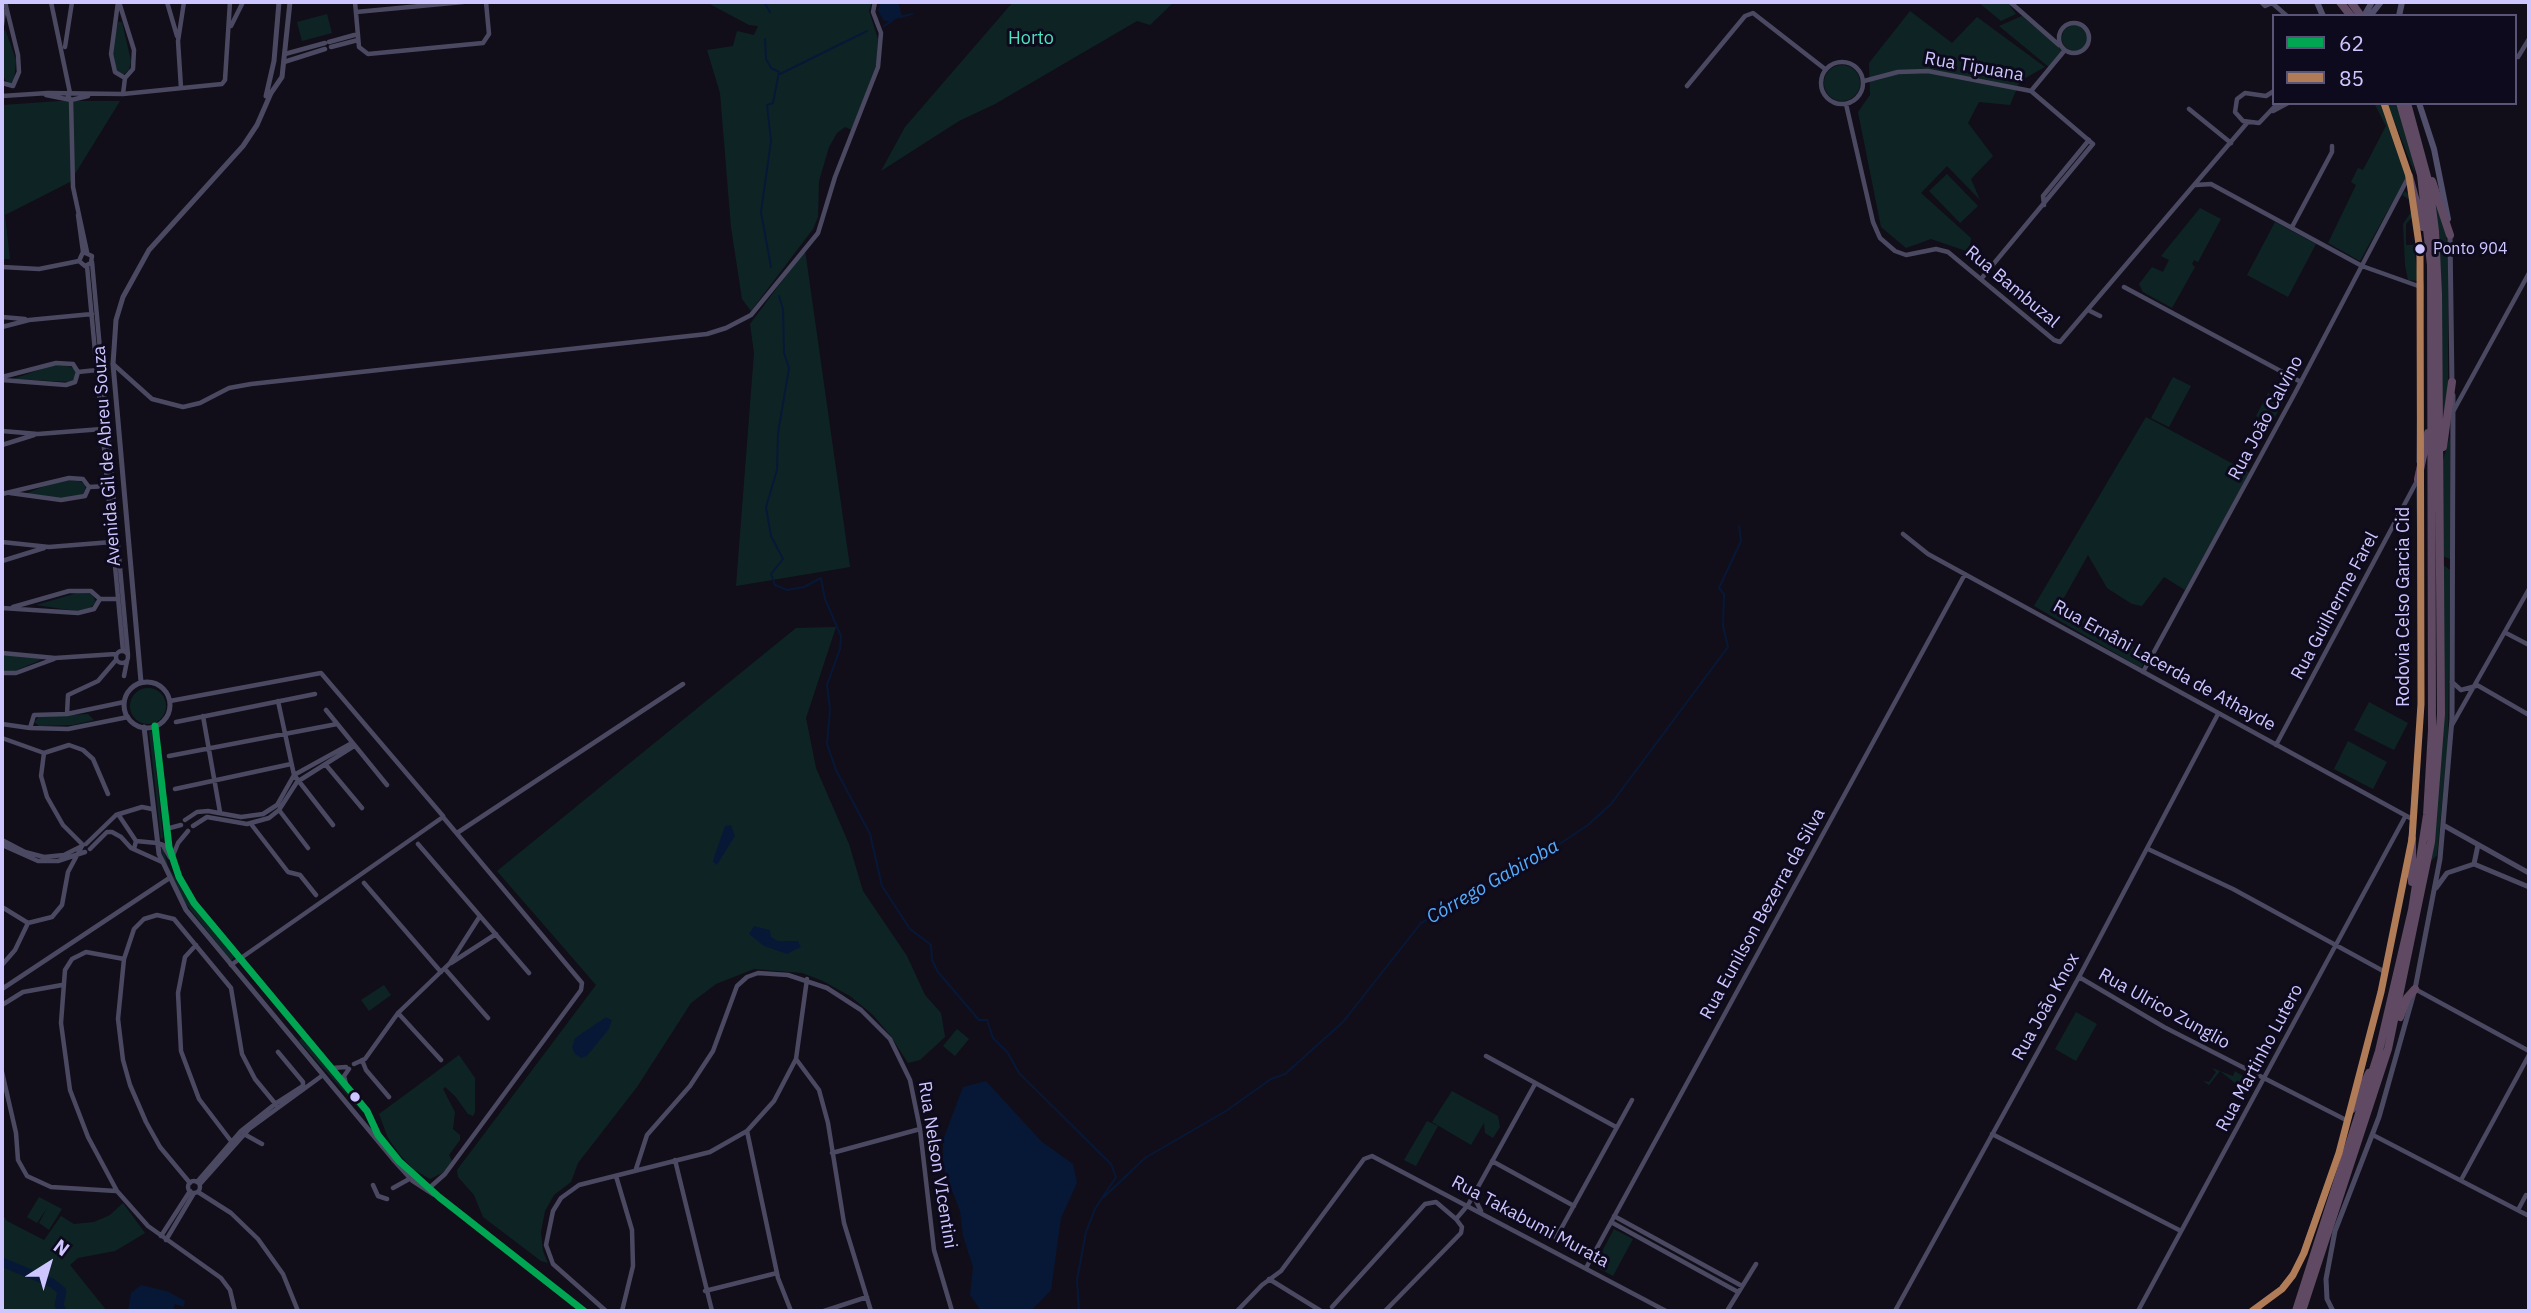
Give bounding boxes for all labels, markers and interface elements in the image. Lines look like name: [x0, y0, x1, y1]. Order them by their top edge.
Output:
legend: [2272, 14, 2517, 105]
park label: Horto: [1008, 28, 1054, 50]
text: 62: [2339, 29, 2364, 57]
street label: Rua Tipuana: [1923, 48, 2025, 86]
text: 85: [2339, 64, 2364, 92]
place label: Ponto 904: [2433, 239, 2508, 259]
street label: Rua Bambuzal: [1961, 241, 2063, 333]
marker: Ponto 904: [2413, 242, 2427, 256]
street label: Avenida Gil de Abreu Souza: [89, 345, 125, 567]
street label: Rua João Calvino: [2224, 352, 2308, 484]
street label: Rodovia Celso Garcia Cid: [2393, 507, 2415, 707]
street label: Rua Guilherme Farel: [2287, 528, 2383, 684]
street label: Rua Ernâni Lacerda de Athayde: [2049, 596, 2279, 736]
street label: Rua Eunilson Bezerra da Silva: [1696, 805, 1830, 1023]
water label: Córrego Gabiroba: [1423, 835, 1563, 929]
street label: Rua João Knox: [2008, 950, 2084, 1064]
street label: Rua Ulrico Zunglio: [2095, 964, 2233, 1054]
street label: Rua Martinho Lutero: [2212, 981, 2308, 1135]
street label: Rua Nelson VIcentini: [913, 1080, 961, 1250]
unlabelled marker: [348, 1090, 362, 1104]
street label: Rua Takabumi Murata: [1448, 1171, 1612, 1273]
north arrow: [14, 1229, 84, 1299]
text: N: [49, 1233, 74, 1261]

